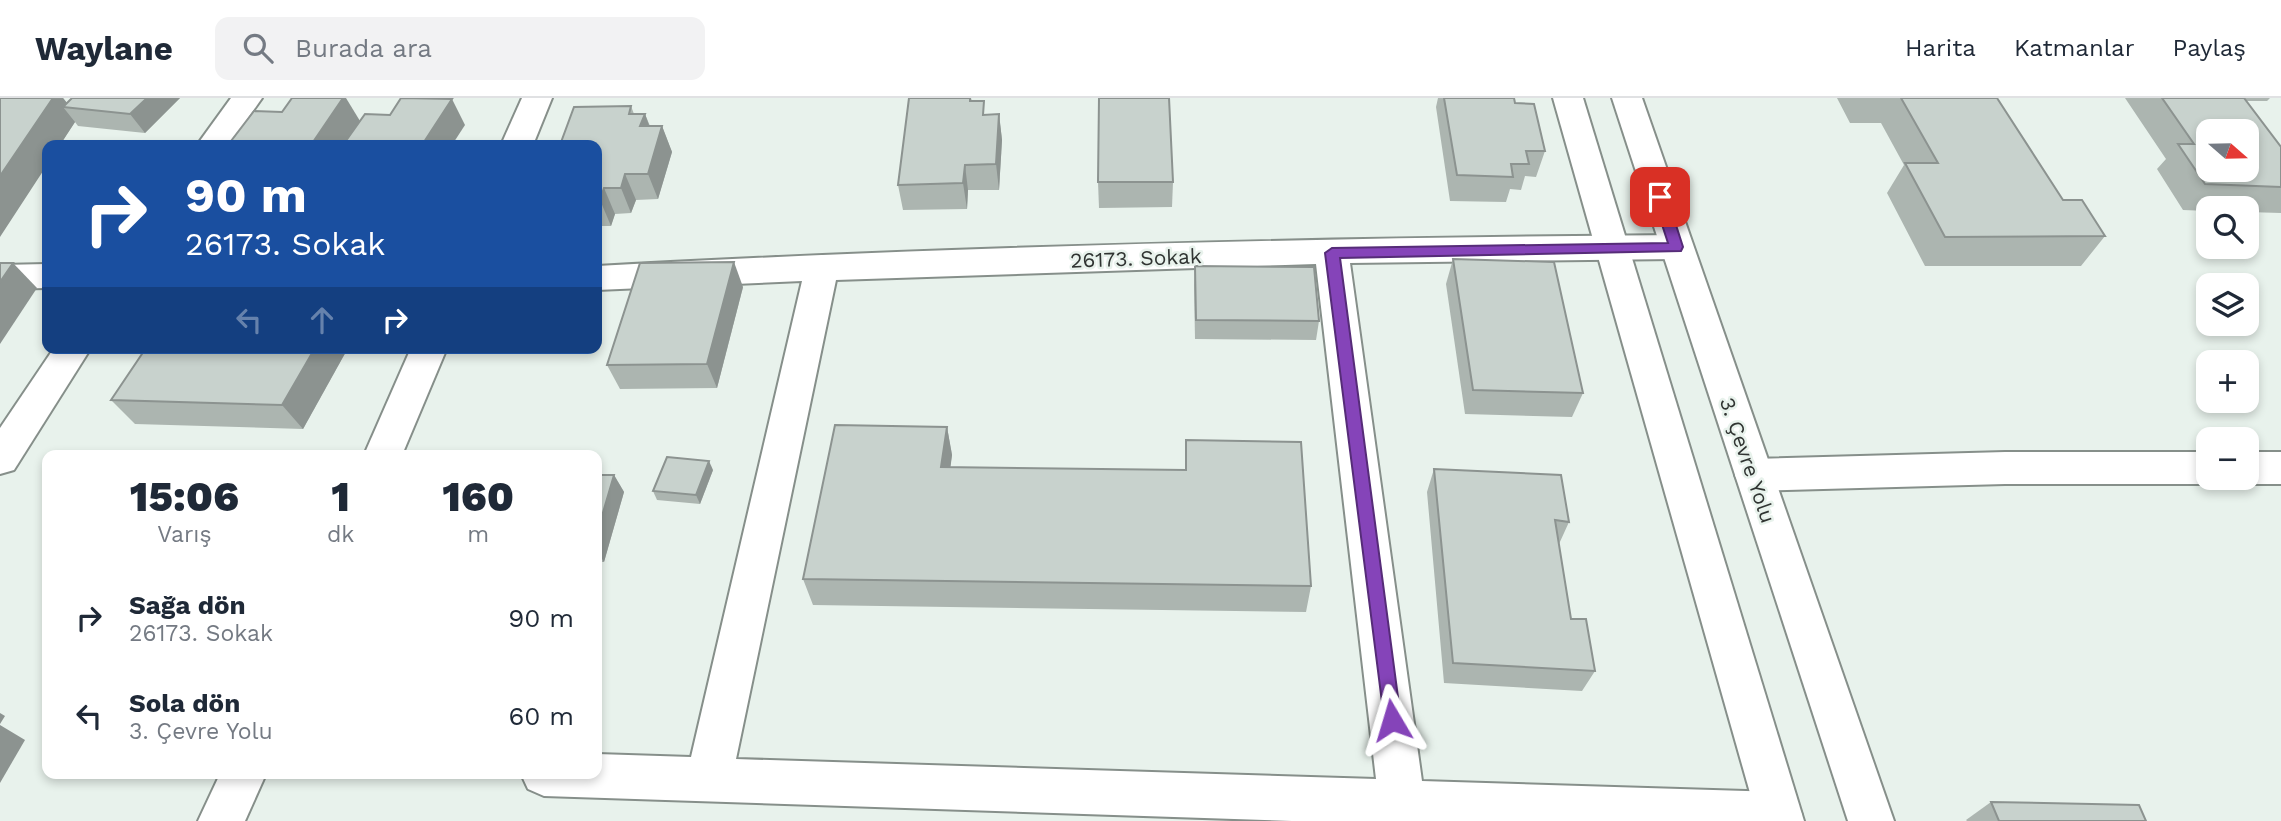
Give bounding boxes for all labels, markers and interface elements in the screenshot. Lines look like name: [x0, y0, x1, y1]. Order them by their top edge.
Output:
search box: [215, 17, 705, 80]
text: Waylane: [35, 29, 173, 68]
icon: search: [239, 29, 277, 67]
text: Burada ara: [295, 33, 432, 63]
text: Harita: [1905, 34, 1976, 62]
text: Katmanlar: [2014, 34, 2135, 62]
text: Paylaş: [2173, 34, 2246, 62]
north arrow: [2196, 119, 2259, 182]
map controls: [2196, 119, 2259, 490]
text: 90 m: [185, 166, 307, 224]
pin: [1630, 167, 1690, 227]
icon: right: [70, 168, 161, 259]
icon: arrive: [1641, 178, 1679, 216]
button: search: [2196, 196, 2259, 259]
text: 26173. Sokak: [185, 225, 385, 263]
street label: 26173. Sokak: [1070, 243, 1202, 273]
button: layers: [2196, 273, 2259, 336]
icon: left: [230, 301, 268, 339]
icon: ahead: [303, 301, 341, 339]
icon: right: [376, 301, 414, 339]
button: +: [2196, 350, 2259, 413]
street label: 3. Çevre Yolu: [1715, 394, 1781, 526]
button: −: [2196, 427, 2259, 490]
text: 15:06: [130, 472, 239, 521]
text: 1: [331, 472, 350, 521]
text: 160: [442, 472, 514, 521]
text: Varış: [157, 521, 212, 548]
text: dk: [327, 521, 354, 548]
text: m: [467, 521, 489, 548]
text: Sağa dön: [129, 590, 246, 620]
icon: right: [70, 599, 108, 637]
text: 90 m: [508, 603, 574, 633]
text: 26173. Sokak: [129, 620, 273, 647]
position arrow: [1355, 683, 1429, 757]
text: Sola dön: [129, 688, 240, 718]
icon: left: [70, 697, 108, 735]
text: 60 m: [508, 701, 574, 731]
text: 3. Çevre Yolu: [129, 718, 273, 745]

